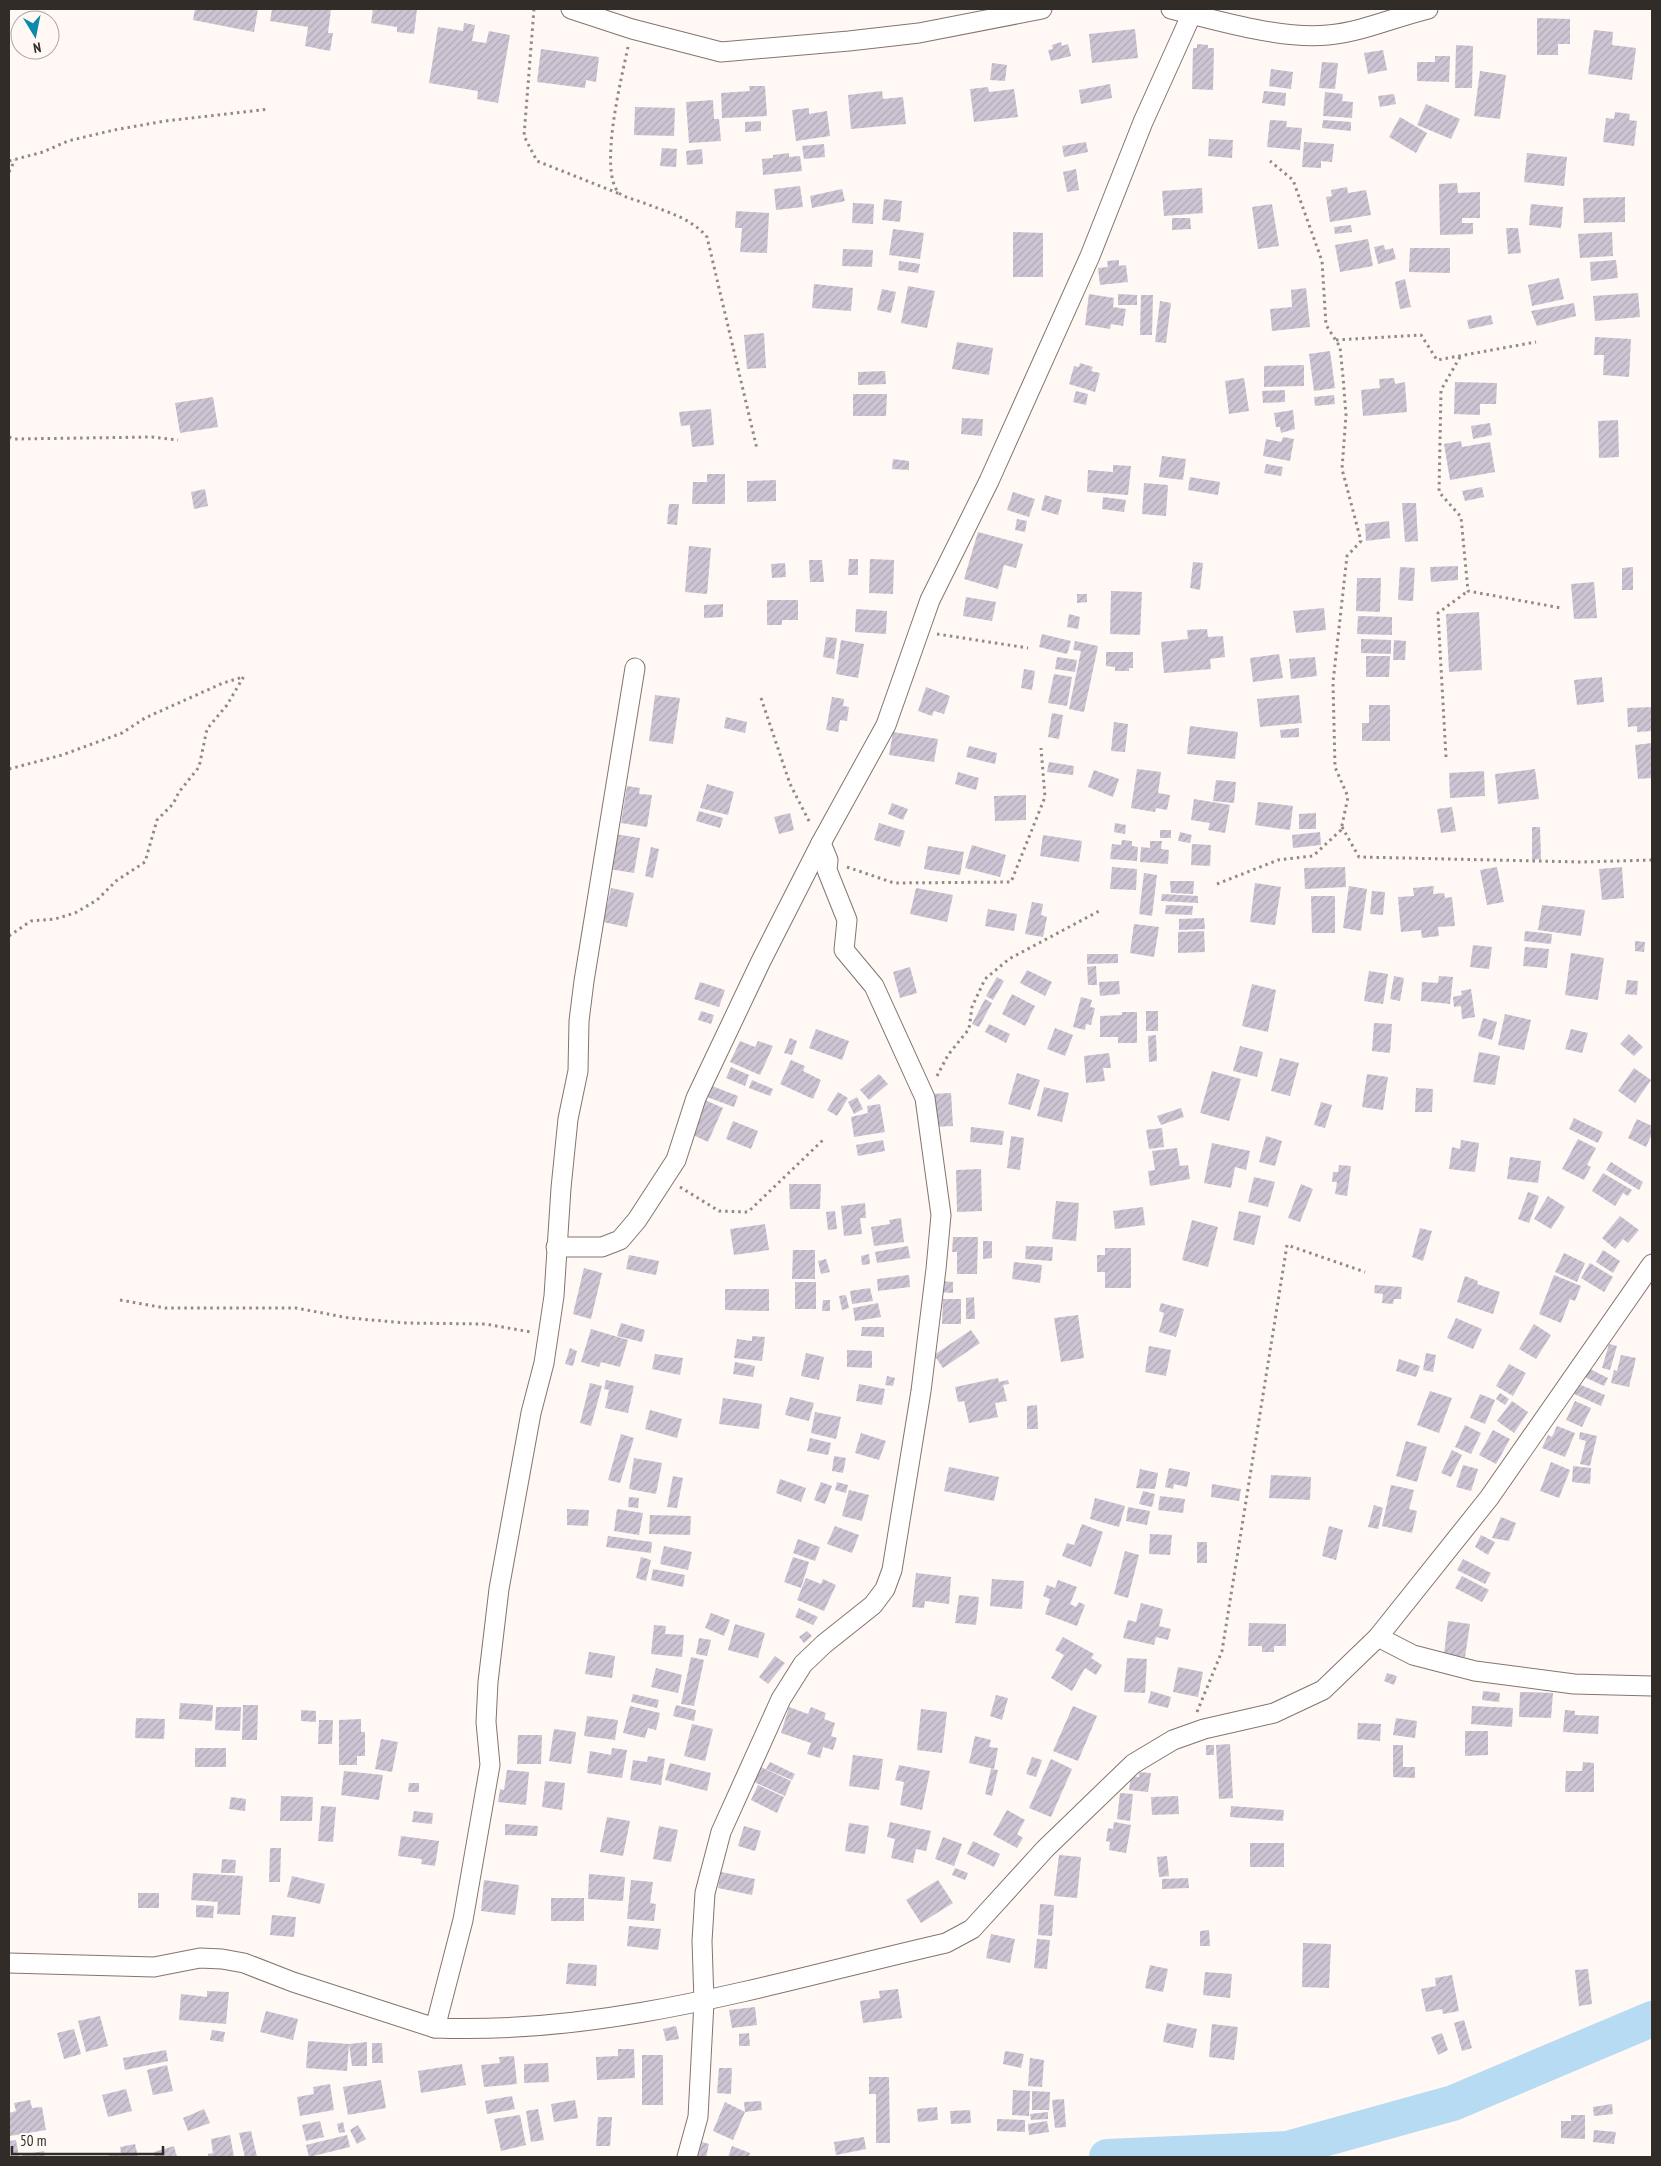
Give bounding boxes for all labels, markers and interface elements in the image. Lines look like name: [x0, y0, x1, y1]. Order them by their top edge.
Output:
north arrow: [10, 10, 60, 60]
text: N: [32, 38, 43, 57]
scale bar: [12, 2124, 164, 2156]
text: 50 m: [20, 2131, 46, 2150]

